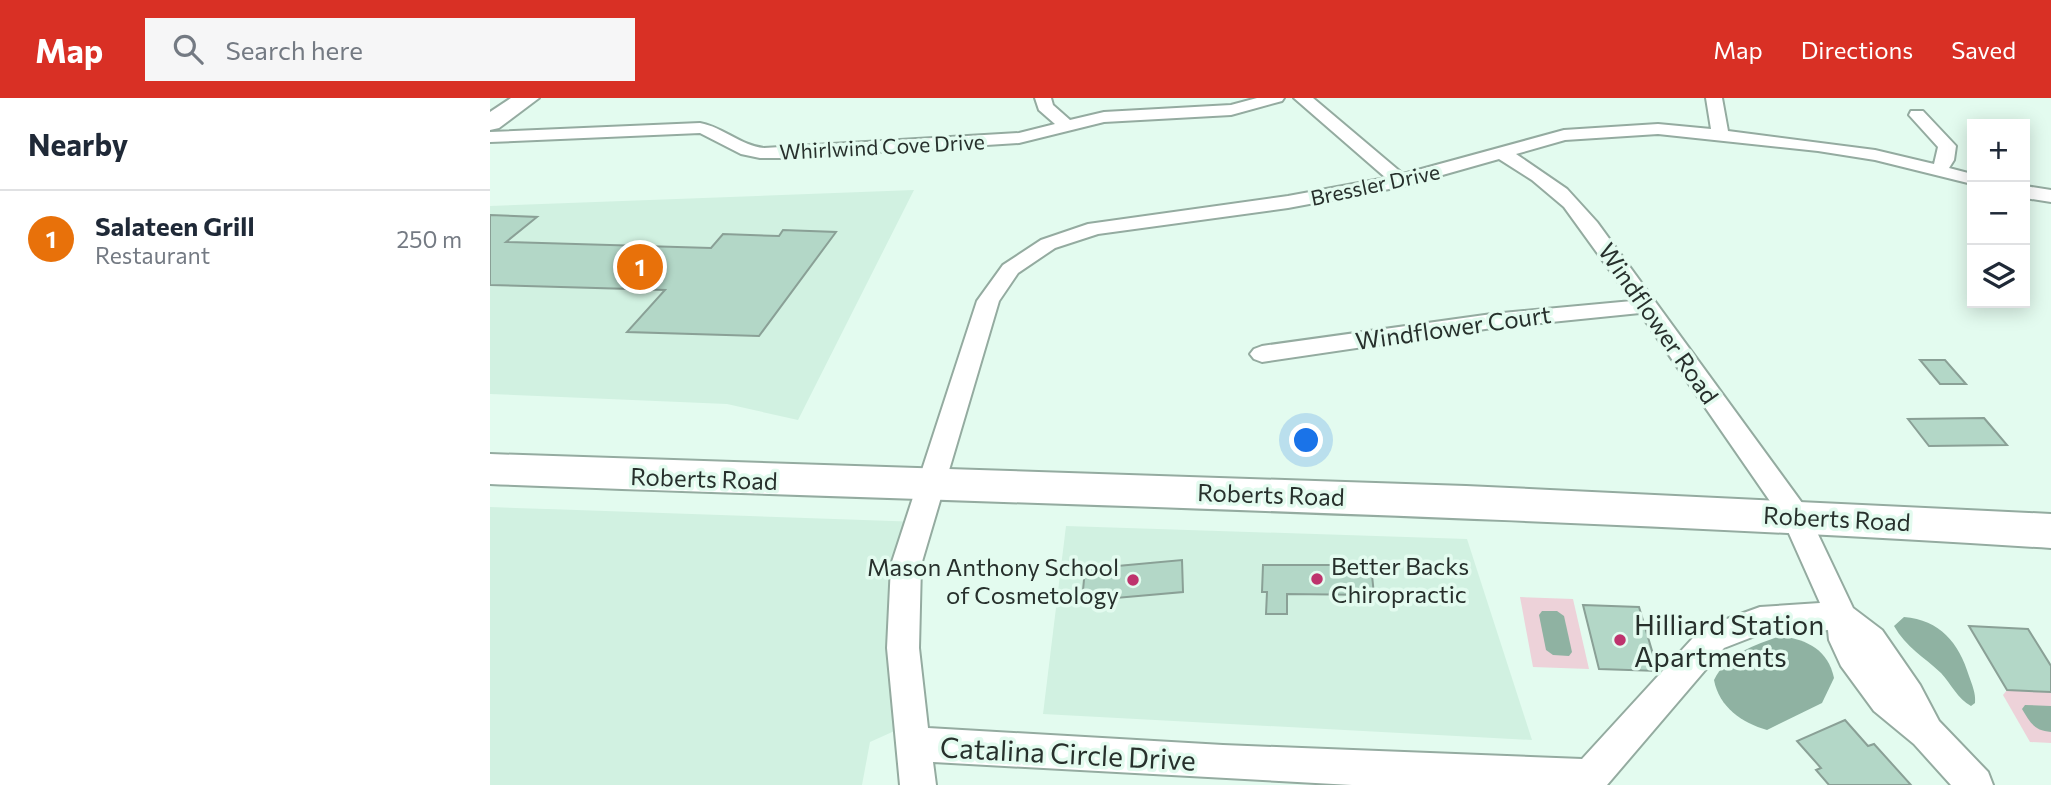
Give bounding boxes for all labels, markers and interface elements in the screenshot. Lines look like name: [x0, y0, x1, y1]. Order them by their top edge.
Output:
search box: [145, 18, 635, 81]
text: Map: [35, 29, 103, 70]
icon: search: [169, 30, 207, 68]
text: Search here: [225, 34, 363, 65]
text: Map: [1713, 35, 1763, 64]
text: Directions: [1801, 35, 1913, 64]
text: Saved: [1951, 35, 2016, 64]
map controls: [1967, 119, 2030, 308]
button: +: [1967, 119, 2030, 182]
text: Nearby: [28, 125, 128, 162]
street label: Whirlwind Cove Drive: [779, 128, 985, 164]
street label: Bressler Drive: [1308, 158, 1442, 210]
button: −: [1967, 182, 2030, 245]
text: Salateen Grill: [95, 210, 254, 241]
text: 1: [46, 225, 56, 253]
text: 250 m: [397, 225, 462, 253]
street label: Windflower Road: [1593, 237, 1725, 409]
text: Restaurant: [95, 241, 210, 269]
pin: 1: [617, 241, 663, 293]
button: layers: [1967, 245, 2030, 308]
street label: Windflower Court: [1353, 299, 1553, 355]
your location: [1289, 423, 1323, 457]
street label: Roberts Road: [630, 461, 778, 495]
street label: Roberts Road: [1197, 477, 1345, 511]
street label: Roberts Road: [1763, 500, 1911, 536]
place label: Better Backs Chiropractic: [1331, 551, 1469, 608]
place label: Mason Anthony School of Cosmetology: [867, 552, 1119, 609]
marker: Better Backs Chiropractic: [1309, 571, 1325, 587]
marker: Mason Anthony School of Cosmetology: [1125, 572, 1141, 588]
place label: Hilliard Station Apartments: [1634, 607, 1824, 673]
marker: Hilliard Station Apartments: [1612, 632, 1628, 648]
street label: Catalina Circle Drive: [939, 729, 1197, 777]

